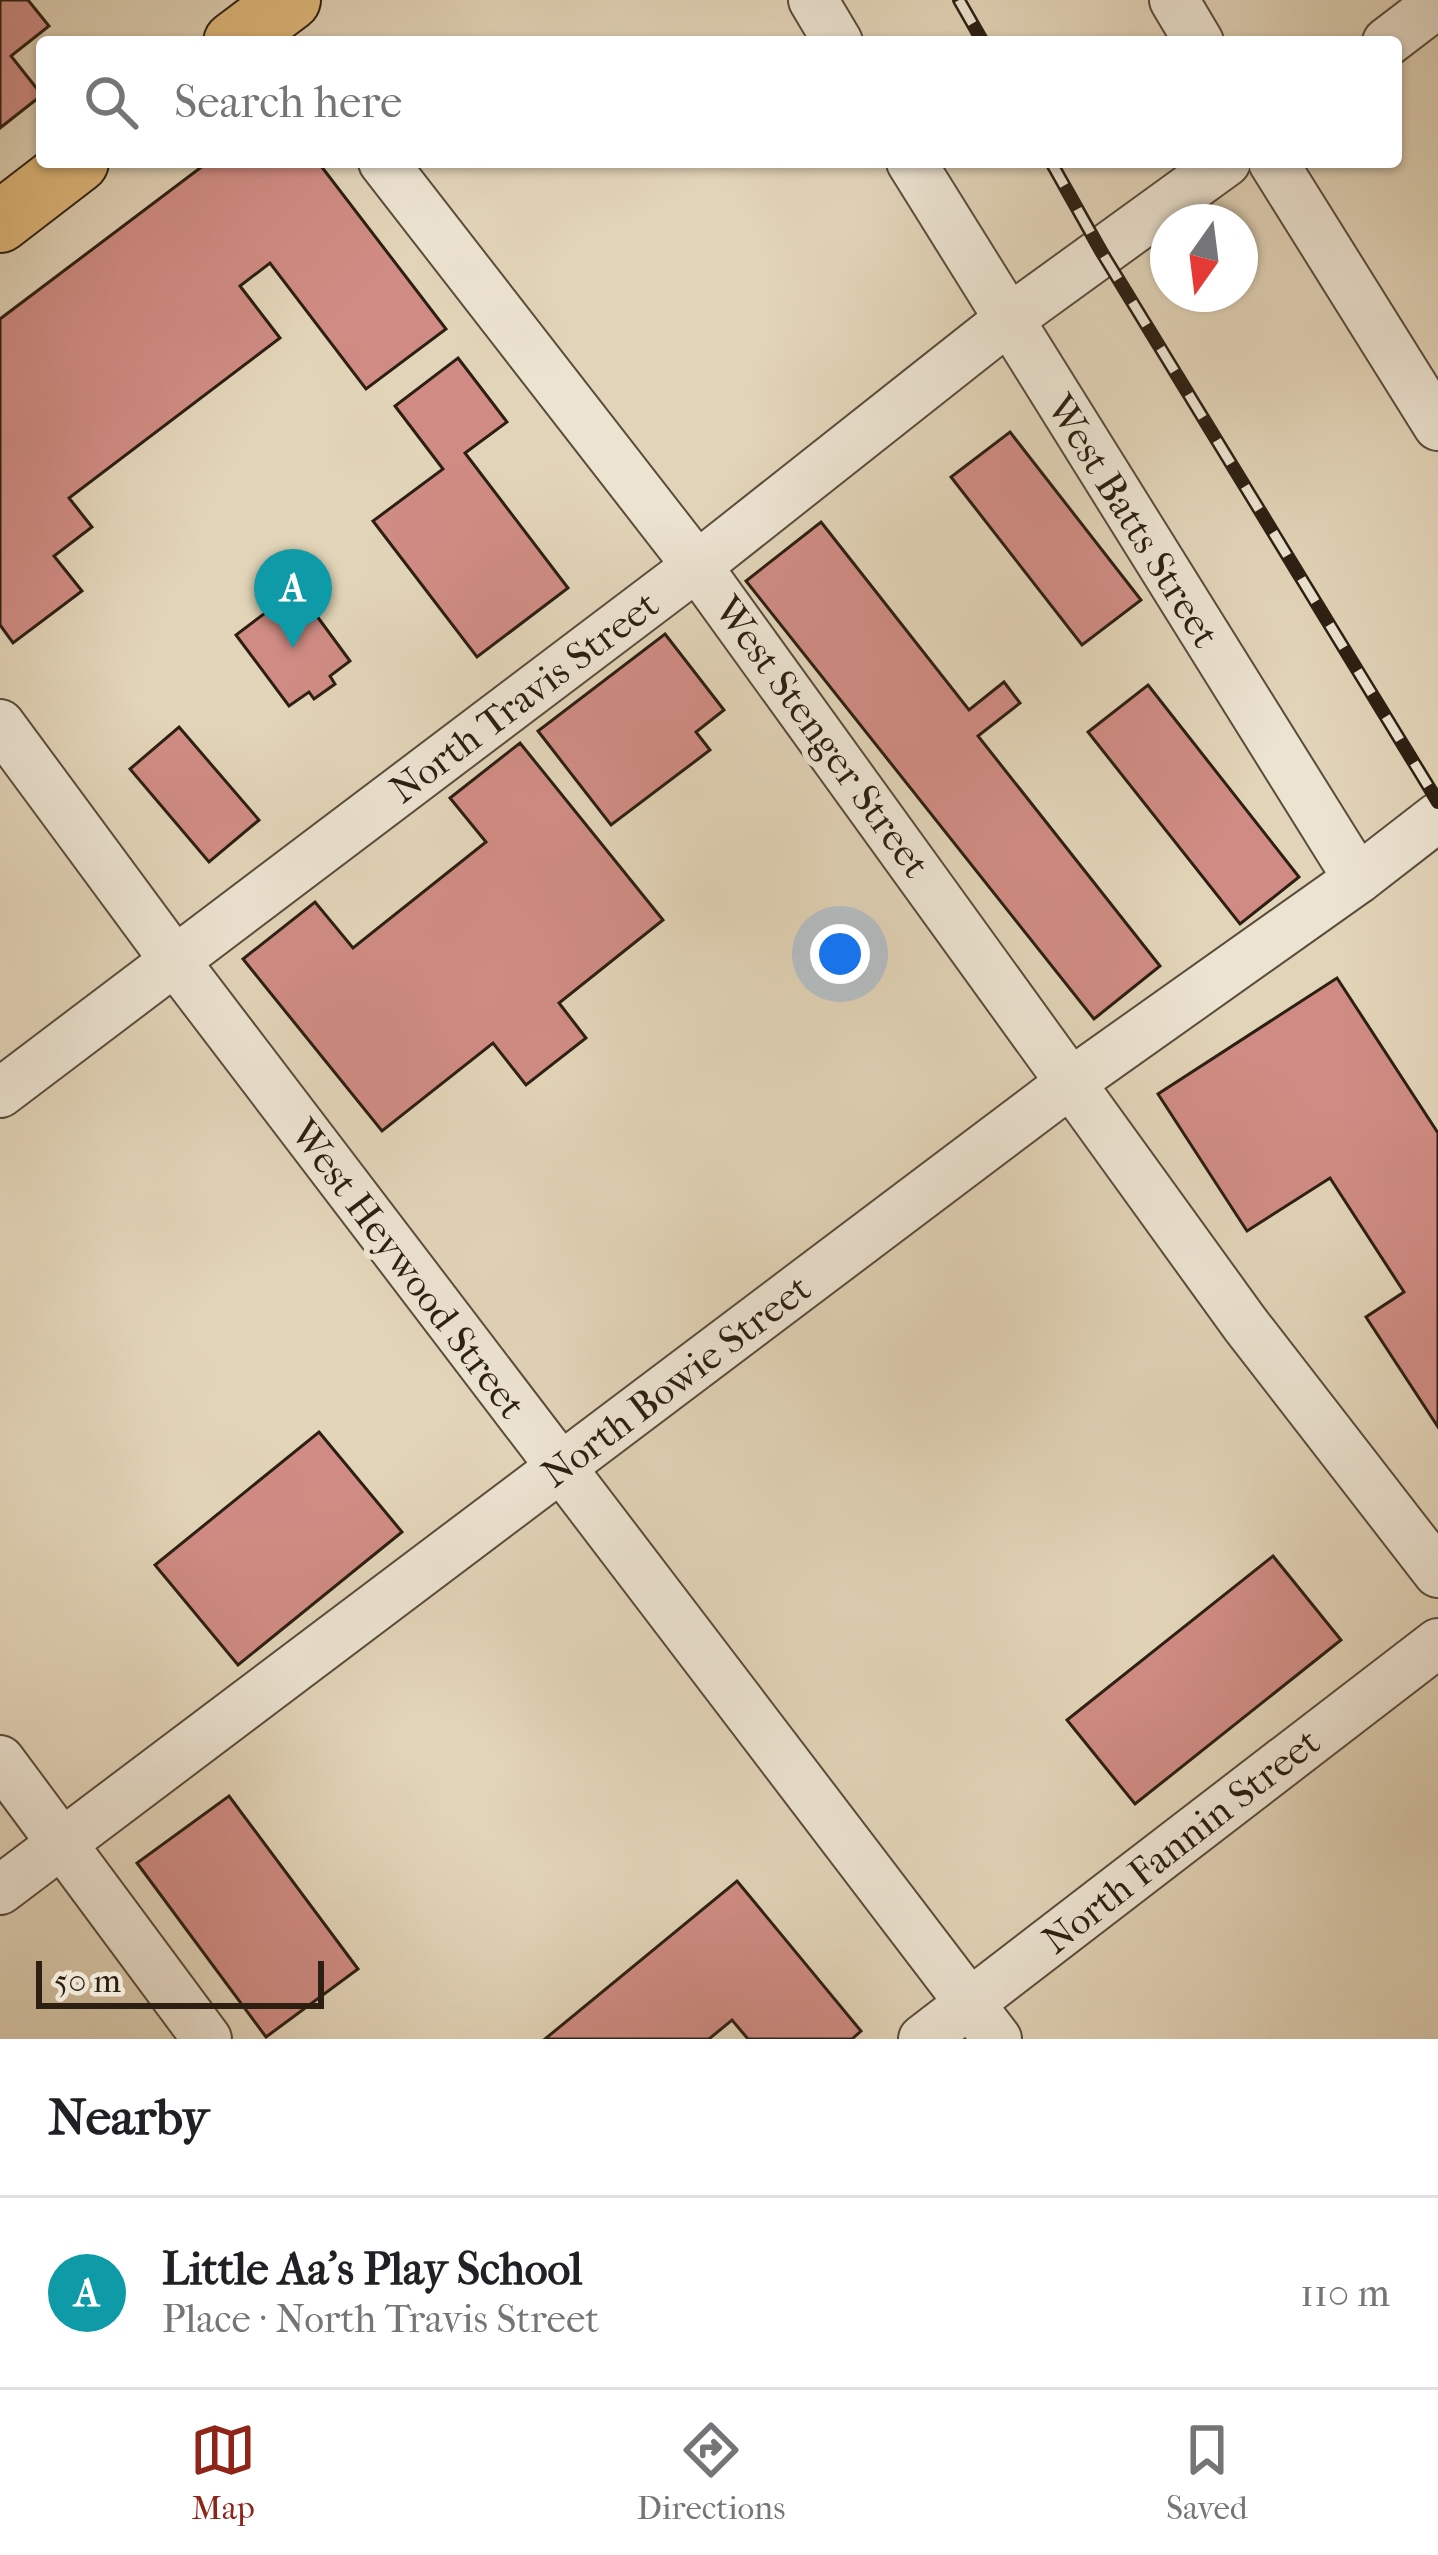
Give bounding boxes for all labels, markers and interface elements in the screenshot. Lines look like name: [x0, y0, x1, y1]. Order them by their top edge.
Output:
search box: [36, 36, 1402, 168]
icon: search: [78, 69, 144, 135]
text: Search here: [174, 76, 402, 129]
north arrow: [1150, 204, 1258, 312]
street label: West Batts Street: [1036, 386, 1229, 656]
pin: A: [254, 549, 332, 648]
street label: North Travis Street: [381, 581, 667, 813]
street label: West Stenger Street: [704, 587, 939, 886]
your location: [810, 924, 870, 984]
street label: West Heywood Street: [280, 1110, 535, 1427]
street label: North Bowie Street: [533, 1265, 820, 1497]
street label: North Fannin Street: [1033, 1719, 1329, 1963]
scale bar: [36, 1955, 324, 2008]
text: 50 m: [54, 1962, 121, 2001]
text: Nearby: [48, 2087, 209, 2147]
text: Little Aa's Play School: [162, 2243, 582, 2296]
text: A: [74, 2270, 100, 2316]
text: 110 m: [1300, 2270, 1390, 2316]
text: Place · North Travis Street: [162, 2296, 599, 2342]
tab: Map: [190, 2417, 256, 2528]
tab: Directions: [637, 2417, 785, 2528]
tab: Saved: [1166, 2417, 1248, 2528]

